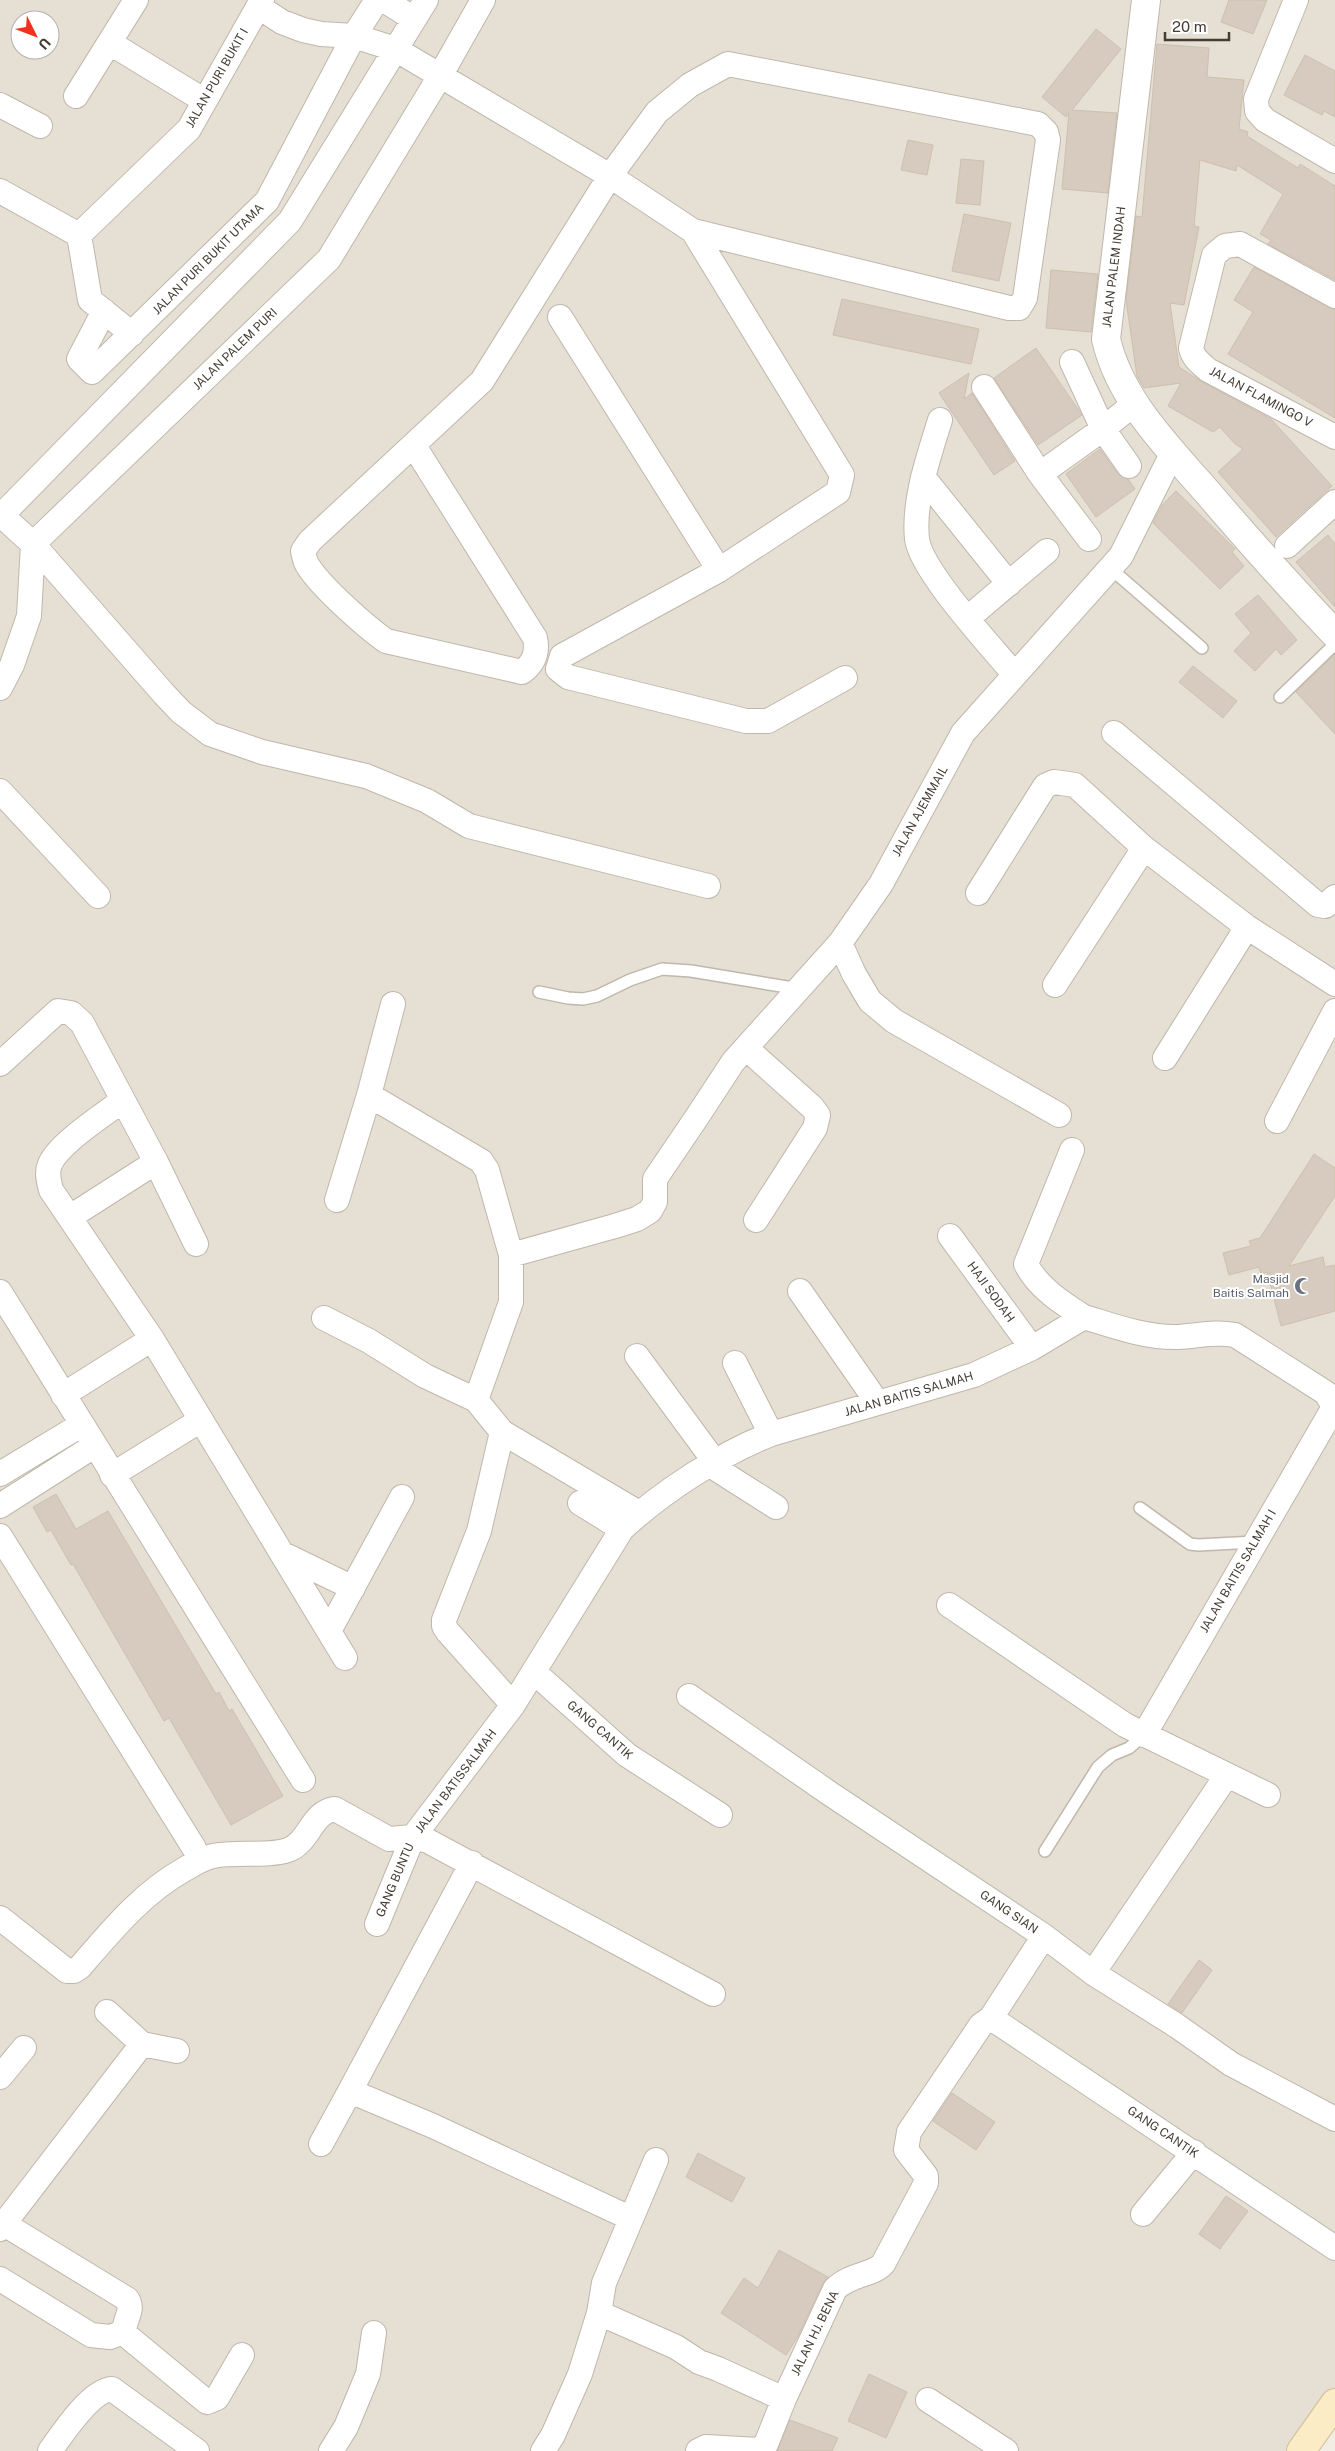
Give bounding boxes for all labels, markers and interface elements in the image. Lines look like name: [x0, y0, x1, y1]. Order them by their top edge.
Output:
north arrow: [10, 10, 60, 60]
scale bar: [1165, 10, 1229, 42]
text: 20 m: [1172, 18, 1207, 35]
street label: JALAN PURI BUKIT I: [183, 26, 251, 130]
text: U: [35, 35, 54, 53]
street label: JALAN PURI BUKIT UTAMA: [150, 200, 267, 317]
street label: JALAN PALEM INDAH: [1100, 206, 1128, 328]
street label: JALAN PALEM PURI: [190, 305, 280, 393]
street label: JALAN FLAMINGO V: [1207, 364, 1315, 430]
street label: JALAN AJEMMAIL: [889, 763, 951, 859]
street label: HAJI SODAH: [964, 1259, 1018, 1325]
place label: Masjid Baitis Salmah: [1213, 1272, 1289, 1300]
mosque icon: Masjid Baitis Salmah: [1293, 1276, 1313, 1296]
street label: JALAN BAITIS SALMAH: [843, 1369, 975, 1419]
street label: JALAN BAITIS SALMAH I: [1197, 1507, 1279, 1635]
street label: GANG CANTIK: [564, 1698, 636, 1762]
street label: JALAN BATISSALMAH: [412, 1726, 500, 1836]
street label: GANG BUNTU: [373, 1841, 417, 1919]
street label: GANG SIAN: [977, 1887, 1041, 1937]
street label: GANG CANTIK: [1125, 2103, 1201, 2161]
street label: JALAN HJ. BENA: [788, 2288, 842, 2378]

